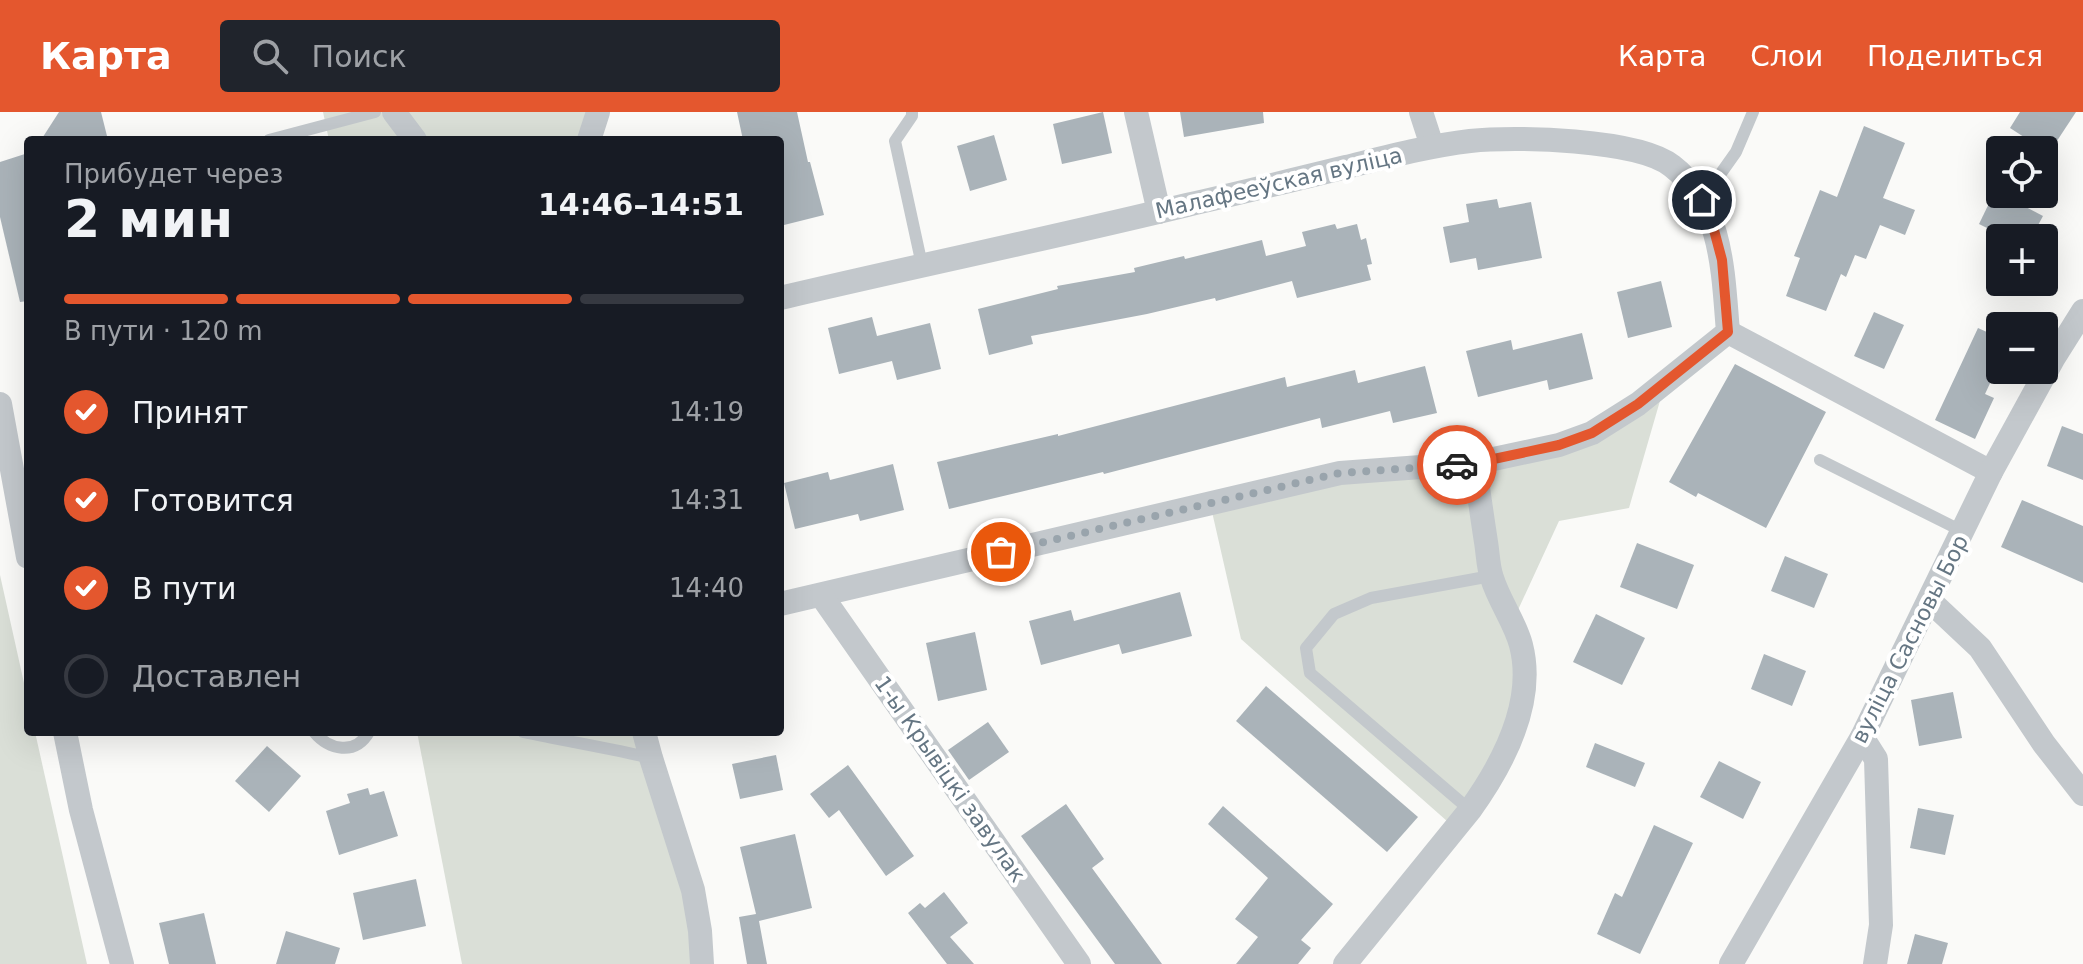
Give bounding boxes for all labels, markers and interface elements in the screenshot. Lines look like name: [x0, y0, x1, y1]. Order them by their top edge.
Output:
search box: [220, 20, 780, 92]
text: Карта: [40, 34, 172, 78]
icon: search: [248, 34, 292, 78]
text: Поиск: [312, 39, 407, 74]
text: Карта: [1618, 40, 1706, 73]
text: Слои: [1750, 40, 1823, 73]
text: Поделиться: [1867, 40, 2043, 73]
map controls: [1986, 136, 2058, 384]
button: locate: [1986, 136, 2058, 208]
street label: Малафееўская вуліца: [1153, 142, 1405, 224]
text: Прибудет через: [64, 159, 283, 189]
pin: [1668, 166, 1736, 234]
icon: home: [1680, 178, 1724, 222]
text: 14:46–14:51: [538, 187, 744, 222]
text: 2 мин: [64, 189, 233, 249]
button: +: [1986, 224, 2058, 296]
button: −: [1986, 312, 2058, 384]
text: В пути · 120 m: [64, 316, 263, 346]
icon: check: [64, 390, 108, 434]
text: Принят: [132, 395, 248, 430]
text: 14:19: [669, 397, 744, 427]
courier: [1417, 425, 1497, 505]
icon: car: [1435, 443, 1479, 487]
icon: check: [64, 478, 108, 522]
text: Готовится: [132, 483, 294, 518]
text: 14:31: [669, 485, 744, 515]
pin: [967, 518, 1035, 586]
icon: bag: [979, 530, 1023, 574]
street label: вуліца Сасновы Бор: [1847, 531, 1973, 747]
icon: check: [64, 566, 108, 610]
text: В пути: [132, 571, 236, 606]
text: 14:40: [669, 573, 744, 603]
text: Доставлен: [132, 659, 301, 694]
street label: 1-ы Крывіцкі завулак: [869, 671, 1031, 887]

